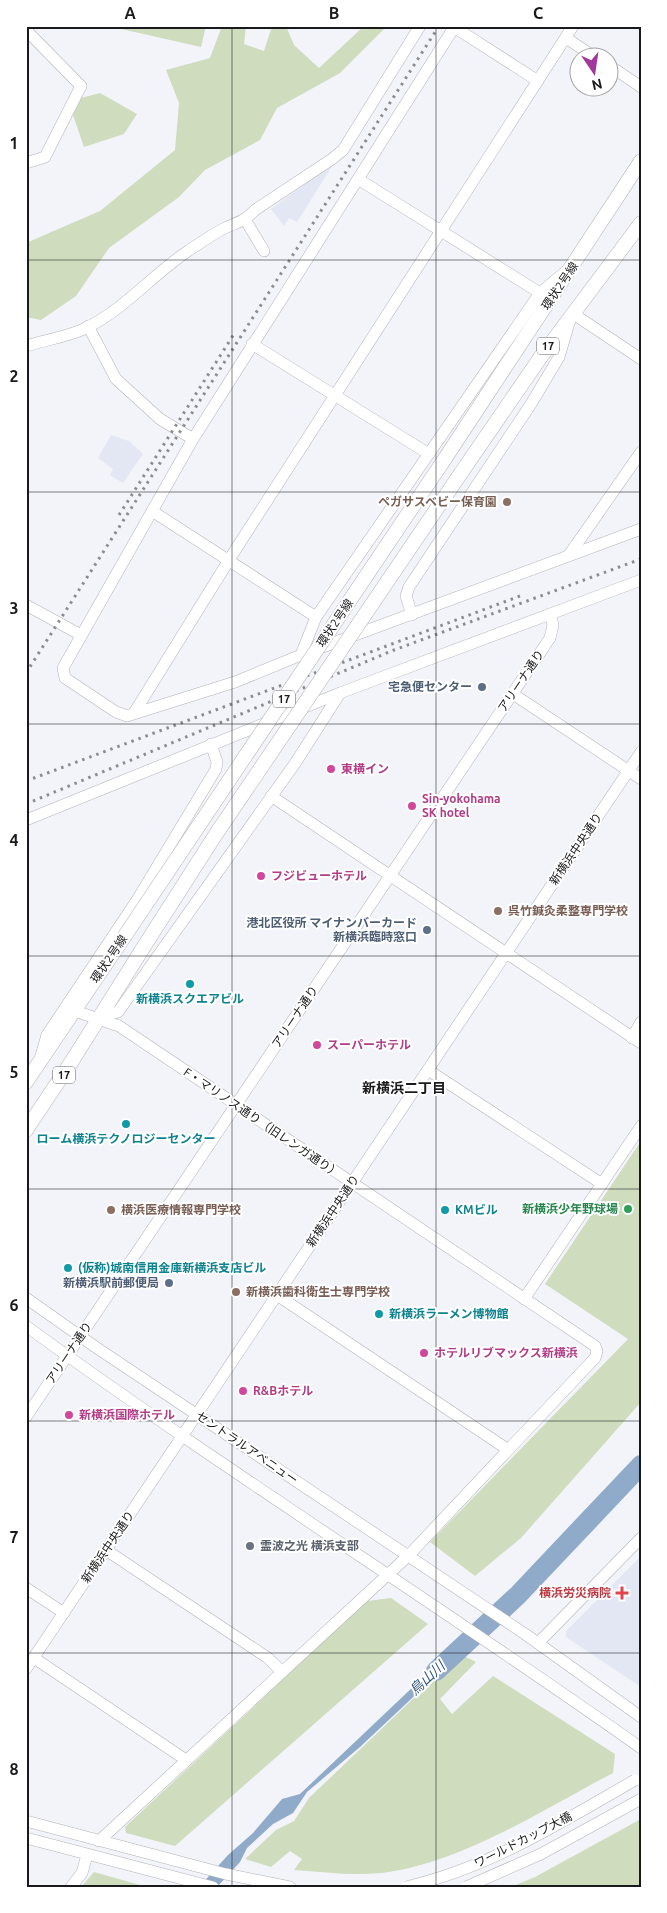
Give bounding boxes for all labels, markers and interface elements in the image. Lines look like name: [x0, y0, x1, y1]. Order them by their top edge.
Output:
text: A: [124, 4, 136, 22]
text: B: [329, 4, 339, 22]
text: C: [533, 4, 543, 22]
north arrow: [570, 48, 620, 98]
text: N: [590, 76, 604, 94]
text: 1: [9, 134, 19, 152]
street label: 環状2号線: [539, 259, 580, 312]
road number: 17: [537, 338, 559, 354]
text: 2: [9, 367, 19, 385]
place label: ペガサスベビー保育園: [378, 495, 497, 508]
marker: ペガサスベビー保育園: [501, 496, 513, 508]
street label: 環状2号線: [314, 596, 355, 649]
text: 3: [9, 599, 19, 617]
street label: アリーナ通り: [495, 647, 546, 714]
place label: 宅急便センター: [388, 680, 472, 693]
marker: 宅急便センター: [476, 681, 488, 693]
road number: 17: [273, 691, 295, 708]
place label: 東横イン: [341, 762, 389, 775]
marker: 東横イン: [325, 763, 337, 775]
place label: Sin-yokohama SK hotel: [422, 792, 501, 819]
marker: Sin-yokohama SK hotel: [406, 800, 418, 812]
street label: 新横浜中央通り: [547, 810, 604, 887]
text: 4: [9, 831, 19, 849]
place label: フジビューホテル: [271, 869, 367, 882]
marker: フジビューホテル: [255, 870, 267, 882]
place label: 呉竹鍼灸柔整専門学校: [508, 904, 628, 917]
marker: 呉竹鍼灸柔整専門学校: [492, 905, 504, 917]
place label: 港北区役所 マイナンバーカード 新横浜臨時窓口: [246, 916, 417, 943]
marker: 港北区役所 マイナンバーカード 新横浜臨時窓口: [421, 924, 433, 936]
street label: 環状2号線: [88, 932, 129, 985]
marker: 新横浜スクエアビル: [184, 978, 196, 990]
street label: アリーナ通り: [269, 983, 320, 1050]
place label: 新横浜スクエアビル: [136, 992, 244, 1005]
place label: スーパーホテル: [327, 1038, 411, 1051]
marker: スーパーホテル: [311, 1039, 323, 1051]
text: 5: [9, 1063, 19, 1081]
street label: F・マリノス通り（旧レンガ通り）: [181, 1065, 343, 1180]
road number: 17: [53, 1066, 75, 1084]
district label: 新横浜二丁目: [362, 1080, 446, 1096]
marker: ローム横浜テクノロジーセンター: [120, 1118, 132, 1130]
place label: ローム横浜テクノロジーセンター: [37, 1132, 215, 1145]
street label: 新横浜中央通り: [304, 1172, 361, 1249]
place label: 新横浜少年野球場: [522, 1202, 618, 1215]
place label: 横浜医療情報専門学校: [121, 1203, 241, 1216]
place label: KMビル: [455, 1203, 498, 1216]
marker: 新横浜少年野球場: [622, 1203, 634, 1215]
marker: 横浜医療情報専門学校: [105, 1204, 117, 1216]
marker: KMビル: [439, 1204, 451, 1216]
place label: (仮称)城南信用金庫新横浜支店ビル: [78, 1261, 266, 1275]
marker: (仮称)城南信用金庫新横浜支店ビル: [62, 1262, 74, 1274]
place label: 新横浜駅前郵便局: [63, 1276, 159, 1289]
marker: 新横浜駅前郵便局: [163, 1277, 175, 1289]
place label: 新横浜歯科衛生士専門学校: [246, 1285, 390, 1298]
marker: 新横浜歯科衛生士専門学校: [230, 1286, 242, 1298]
text: 6: [9, 1296, 19, 1314]
place label: 新横浜ラーメン博物館: [389, 1307, 509, 1320]
marker: 新横浜ラーメン博物館: [373, 1308, 385, 1320]
street label: アリーナ通り: [43, 1319, 94, 1386]
place label: ホテルリブマックス新横浜: [434, 1346, 578, 1359]
marker: ホテルリブマックス新横浜: [418, 1347, 430, 1359]
place label: R&Bホテル: [253, 1384, 313, 1397]
marker: R&Bホテル: [237, 1385, 249, 1397]
place label: 新横浜国際ホテル: [79, 1408, 175, 1421]
marker: 新横浜国際ホテル: [63, 1409, 75, 1421]
street label: セントラルアベニュー: [194, 1409, 301, 1486]
street label: 新横浜中央通り: [79, 1508, 136, 1585]
text: 7: [9, 1528, 19, 1546]
place label: 霊波之光 横浜支部: [260, 1539, 359, 1552]
marker: 霊波之光 横浜支部: [244, 1540, 256, 1552]
place label: 横浜労災病院: [539, 1586, 611, 1599]
marker: 横浜労災病院: [615, 1586, 629, 1600]
water label: 鳥山川: [406, 1656, 449, 1698]
text: 8: [9, 1760, 19, 1778]
street label: ワールドカップ大橋: [472, 1809, 574, 1870]

